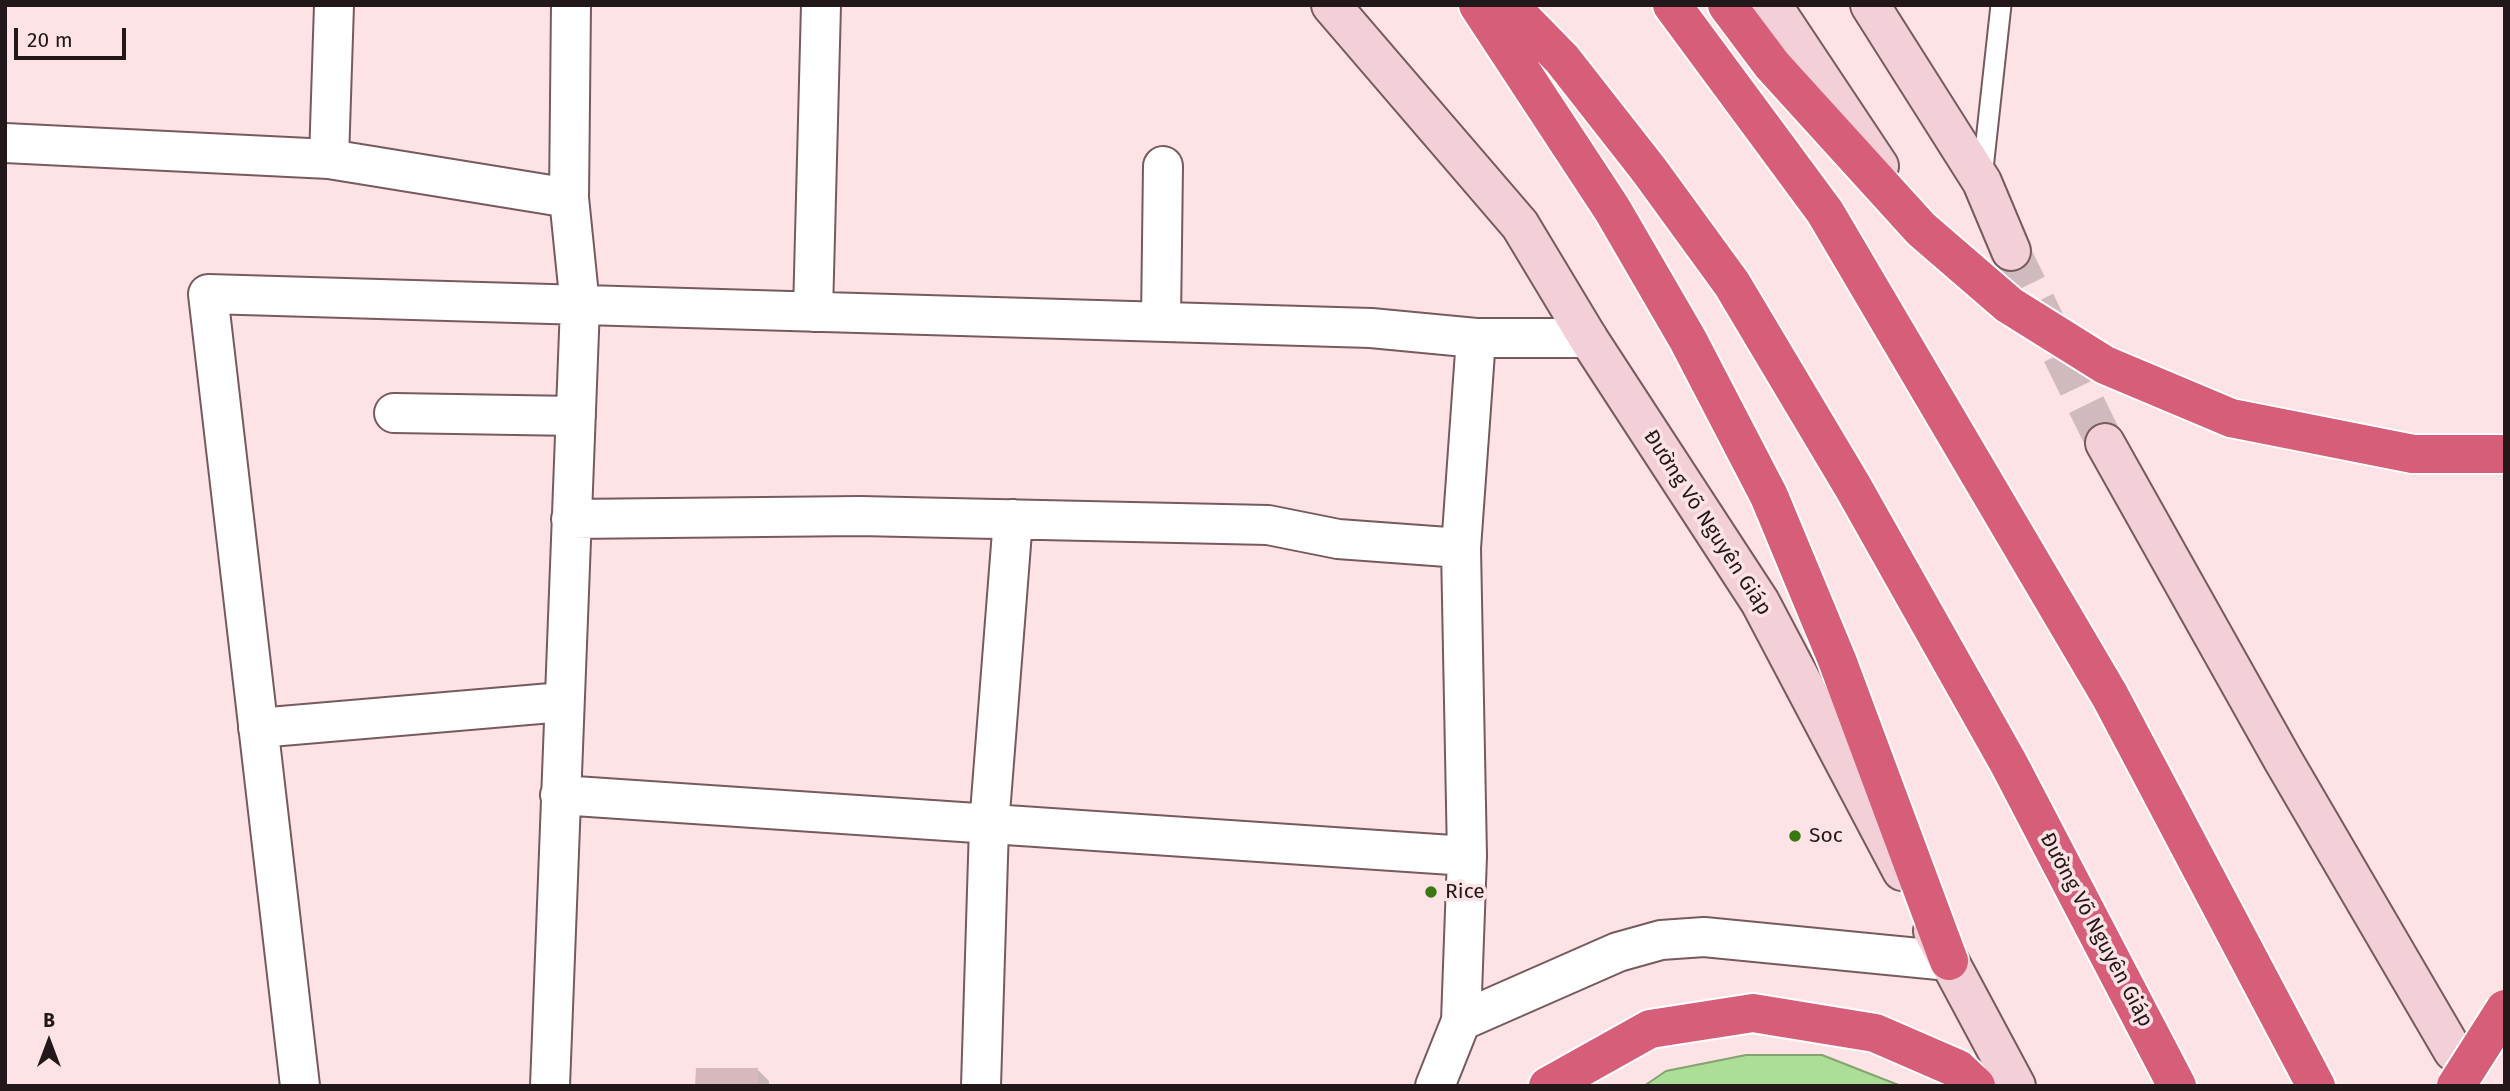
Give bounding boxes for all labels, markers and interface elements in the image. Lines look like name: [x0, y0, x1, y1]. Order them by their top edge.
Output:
scale bar: [18, 14, 130, 58]
text: 20 m: [27, 27, 73, 53]
street label: Đường Võ Nguyên Giáp: [1638, 425, 1776, 621]
place label: Soc: [1809, 823, 1843, 849]
marker: Soc: [1787, 828, 1803, 844]
street label: Đường Võ Nguyên Giáp: [2034, 829, 2158, 1031]
place label: Rice: [1445, 879, 1485, 905]
marker: Rice: [1423, 884, 1439, 900]
north arrow: [14, 1007, 84, 1077]
text: B: [43, 1009, 55, 1032]

